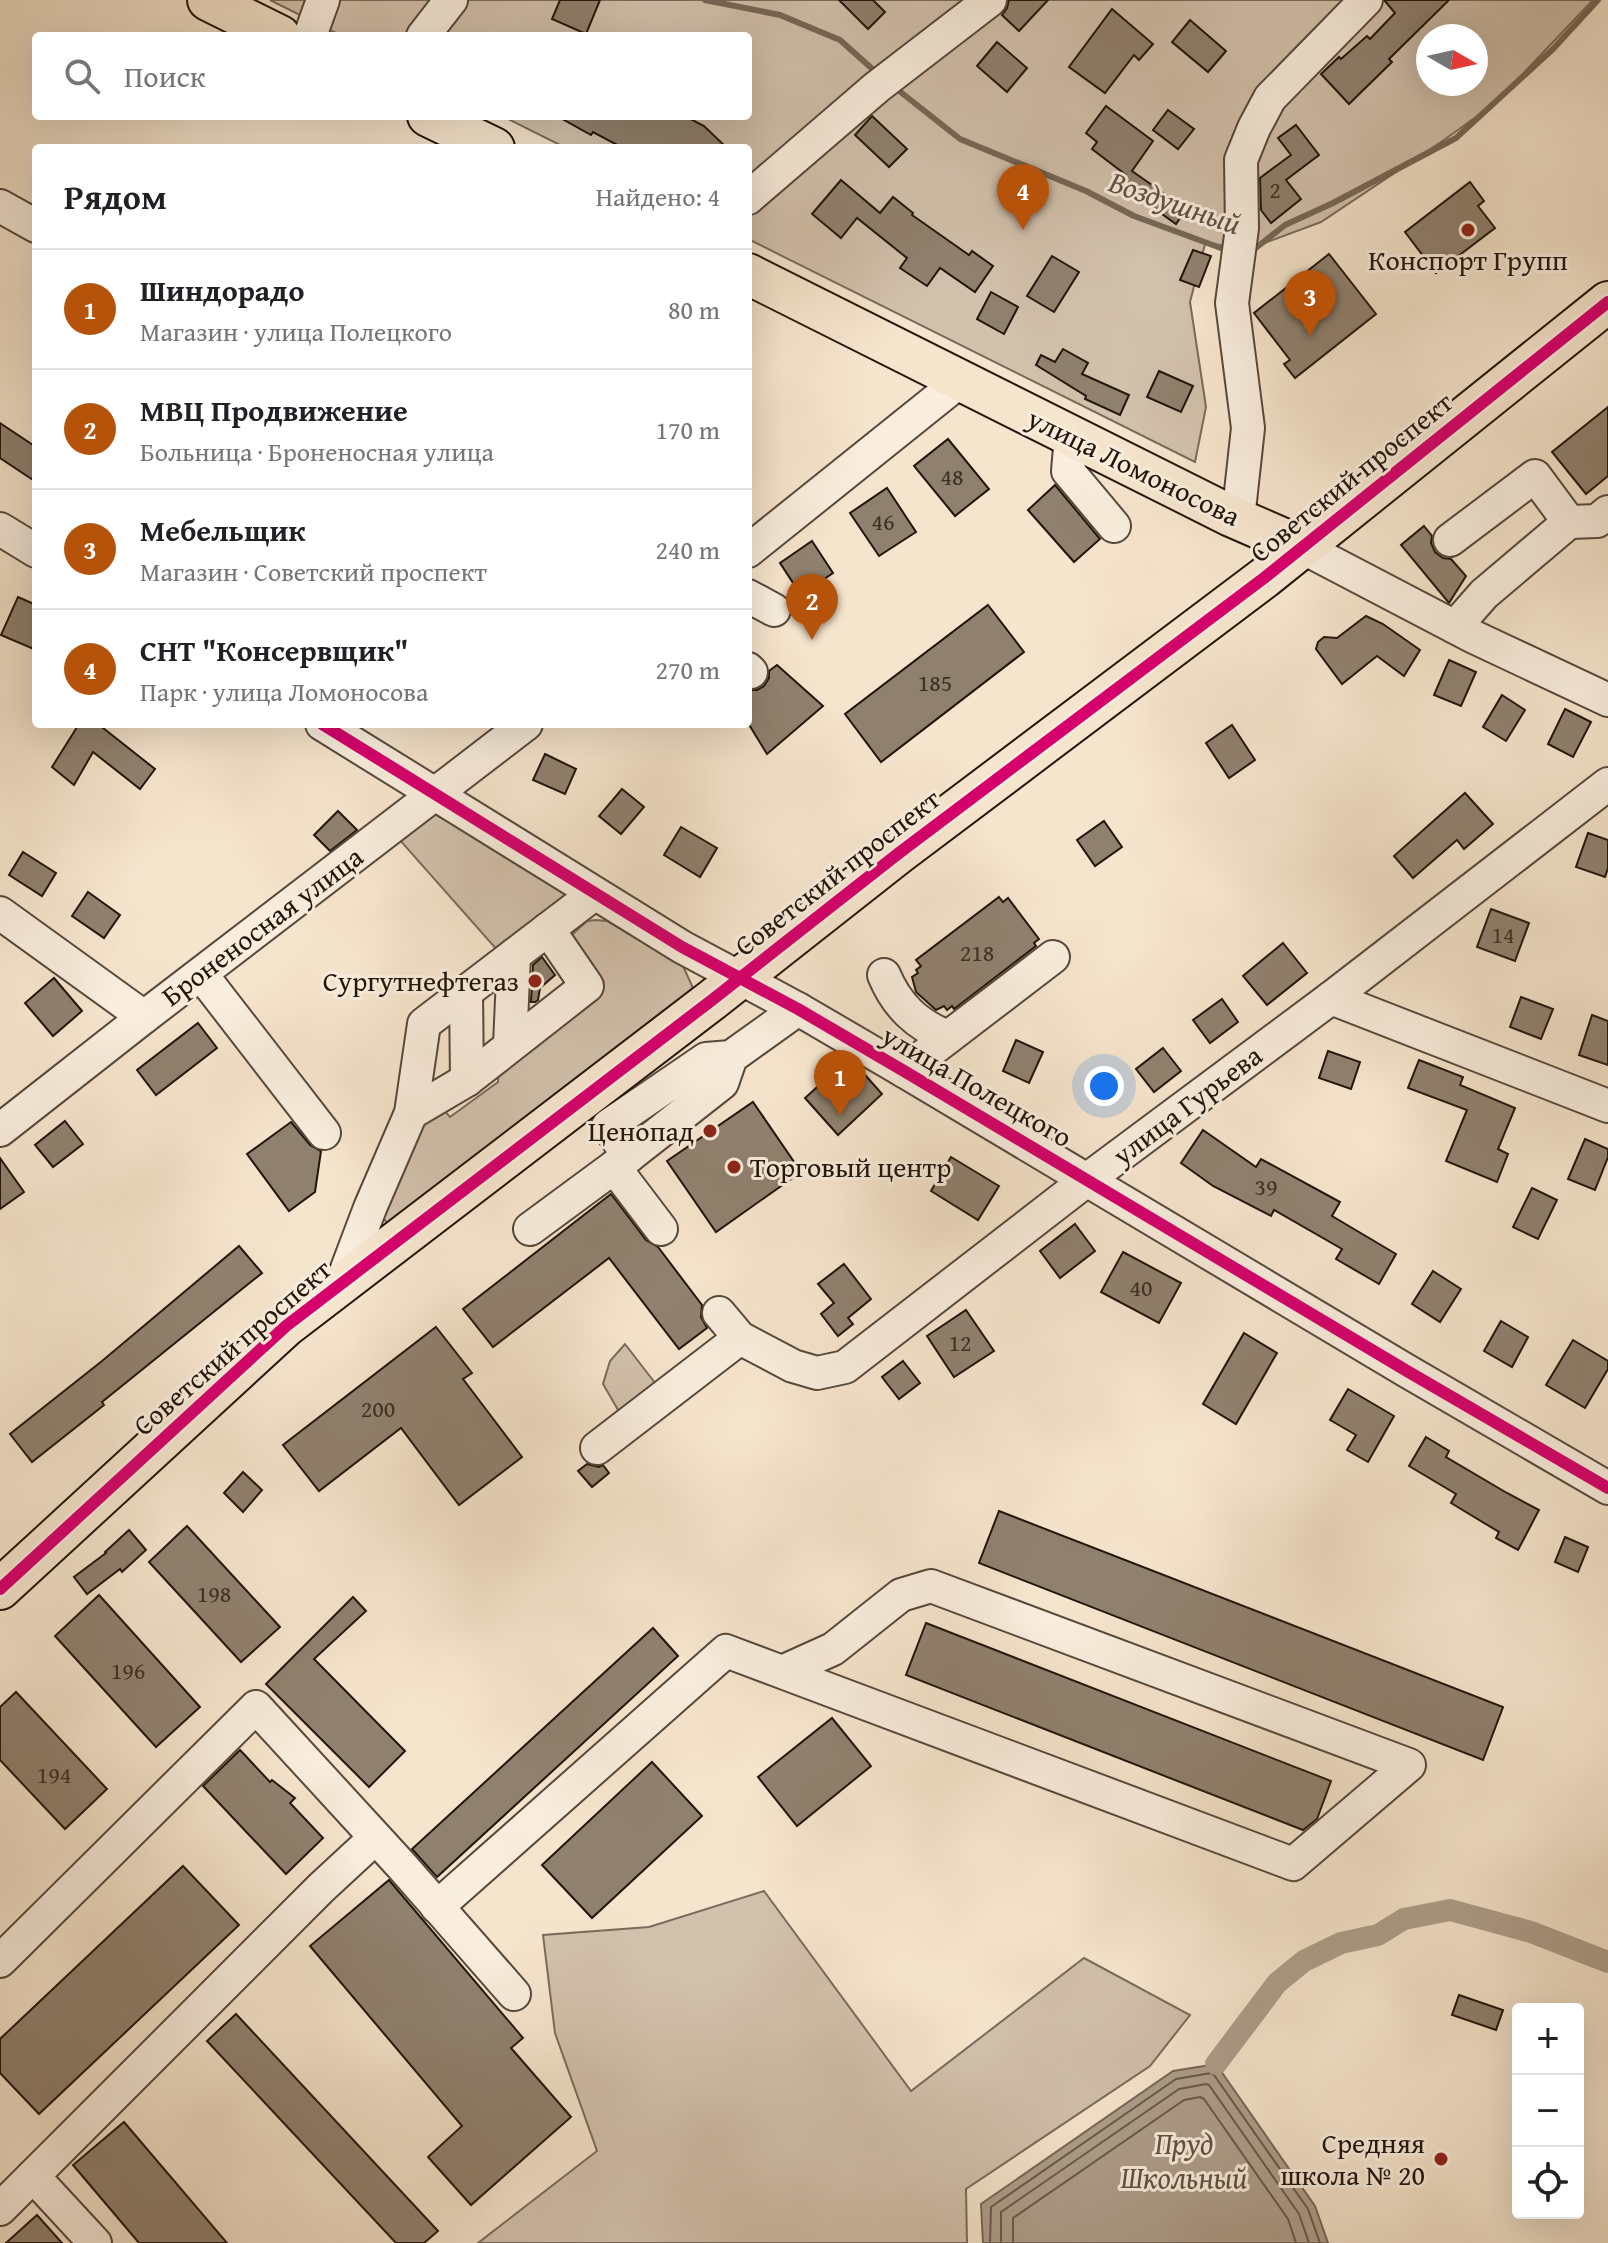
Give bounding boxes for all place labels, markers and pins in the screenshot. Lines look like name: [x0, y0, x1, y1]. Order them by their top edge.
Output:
pin: 4: [997, 164, 1049, 230]
marker: Конспорт Групп: [1459, 221, 1477, 239]
place label: Конспорт Групп: [1368, 239, 1568, 280]
pin: 3: [1284, 270, 1336, 336]
pin: 2: [786, 574, 838, 640]
place label: Сургутнефтегаз: [323, 960, 519, 1001]
marker: Сургутнефтегаз: [526, 972, 544, 990]
pin: 1: [814, 1050, 866, 1116]
place label: Ценопад: [588, 1110, 694, 1151]
marker: Ценопад: [701, 1122, 719, 1140]
place label: Торговый центр: [750, 1146, 951, 1187]
marker: Торговый центр: [725, 1158, 743, 1176]
place label: Средняя школа № 20: [1280, 2122, 1425, 2195]
marker: Средняя школа № 20: [1432, 2150, 1450, 2168]

